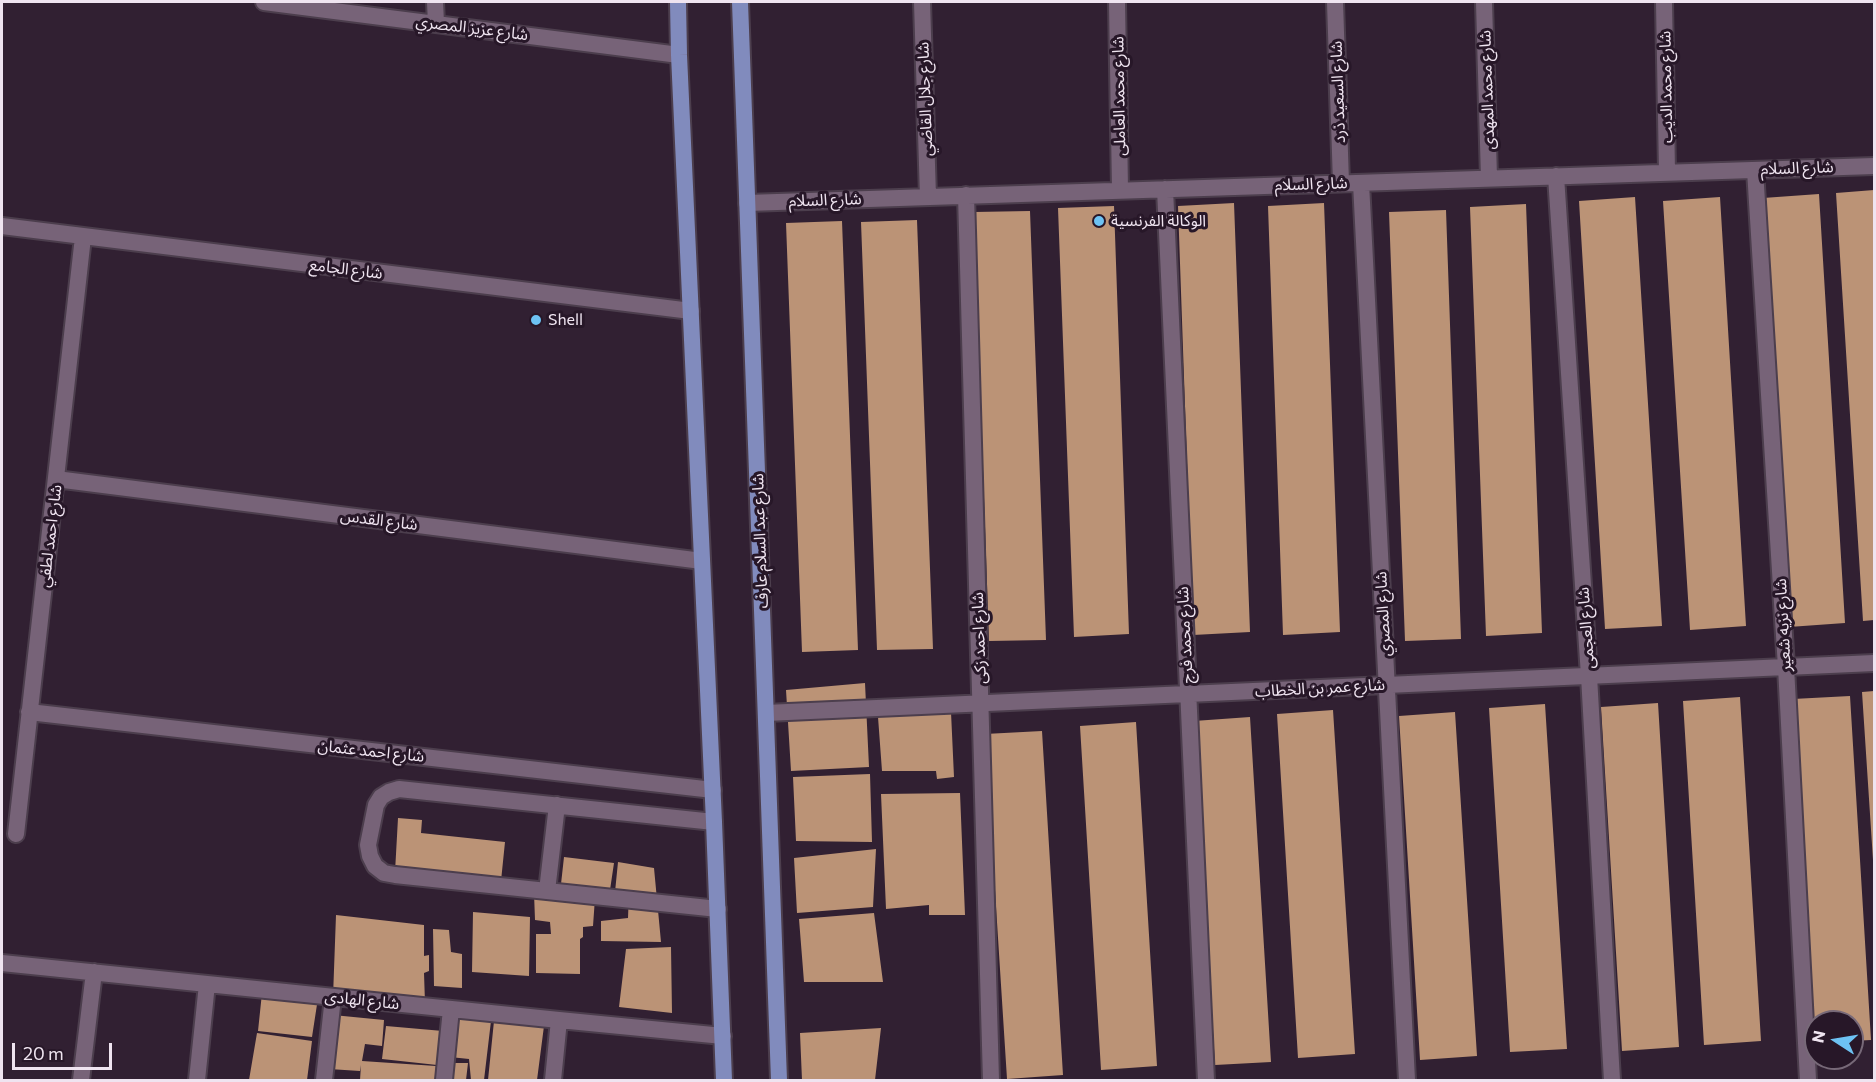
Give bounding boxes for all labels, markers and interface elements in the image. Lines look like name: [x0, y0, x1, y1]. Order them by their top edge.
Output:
street label: شارع عزيز المصري: [415, 12, 529, 44]
street label: شارع محمد المهدى: [1475, 30, 1499, 150]
street label: شارع محمد الديب: [1655, 31, 1677, 143]
street label: شارع محمد العاملى: [1108, 36, 1130, 156]
street label: شارع السعيد ذرد: [1327, 41, 1349, 143]
street label: شارع جلال القاضي: [913, 42, 937, 156]
street label: شارع السلام: [1760, 157, 1834, 179]
street label: شارع السلام: [1274, 173, 1348, 195]
street label: شارع السلام: [788, 189, 862, 211]
place label: الوكالة الفرنسية: [1111, 211, 1206, 231]
marker: الوكالة الفرنسية: [1092, 214, 1106, 228]
street label: شارع الجامع: [308, 255, 384, 283]
place label: Shell: [548, 310, 583, 330]
marker: Shell: [529, 313, 543, 327]
street label: شارع عبد السلام عارف: [748, 473, 772, 609]
street label: شارع احمد لطفي: [34, 483, 66, 589]
street label: شارع القدس: [339, 506, 419, 534]
street label: شارع المصري: [1371, 571, 1395, 657]
street label: شارع نزيه شعير: [1771, 578, 1795, 672]
street label: شارع محمد فرج: [1173, 586, 1197, 684]
street label: شارع العجمى: [1574, 587, 1598, 669]
street label: شارع احمد زكى: [968, 592, 990, 684]
street label: شارع عمر بن الخطاب: [1255, 675, 1385, 701]
street label: شارع احمد عثمان: [317, 736, 425, 766]
street label: شارع الهادى: [324, 987, 400, 1013]
north arrow: [1804, 1010, 1864, 1070]
text: N: [1807, 1029, 1828, 1044]
scale bar: [15, 1031, 116, 1069]
text: 20 m: [23, 1042, 64, 1064]

